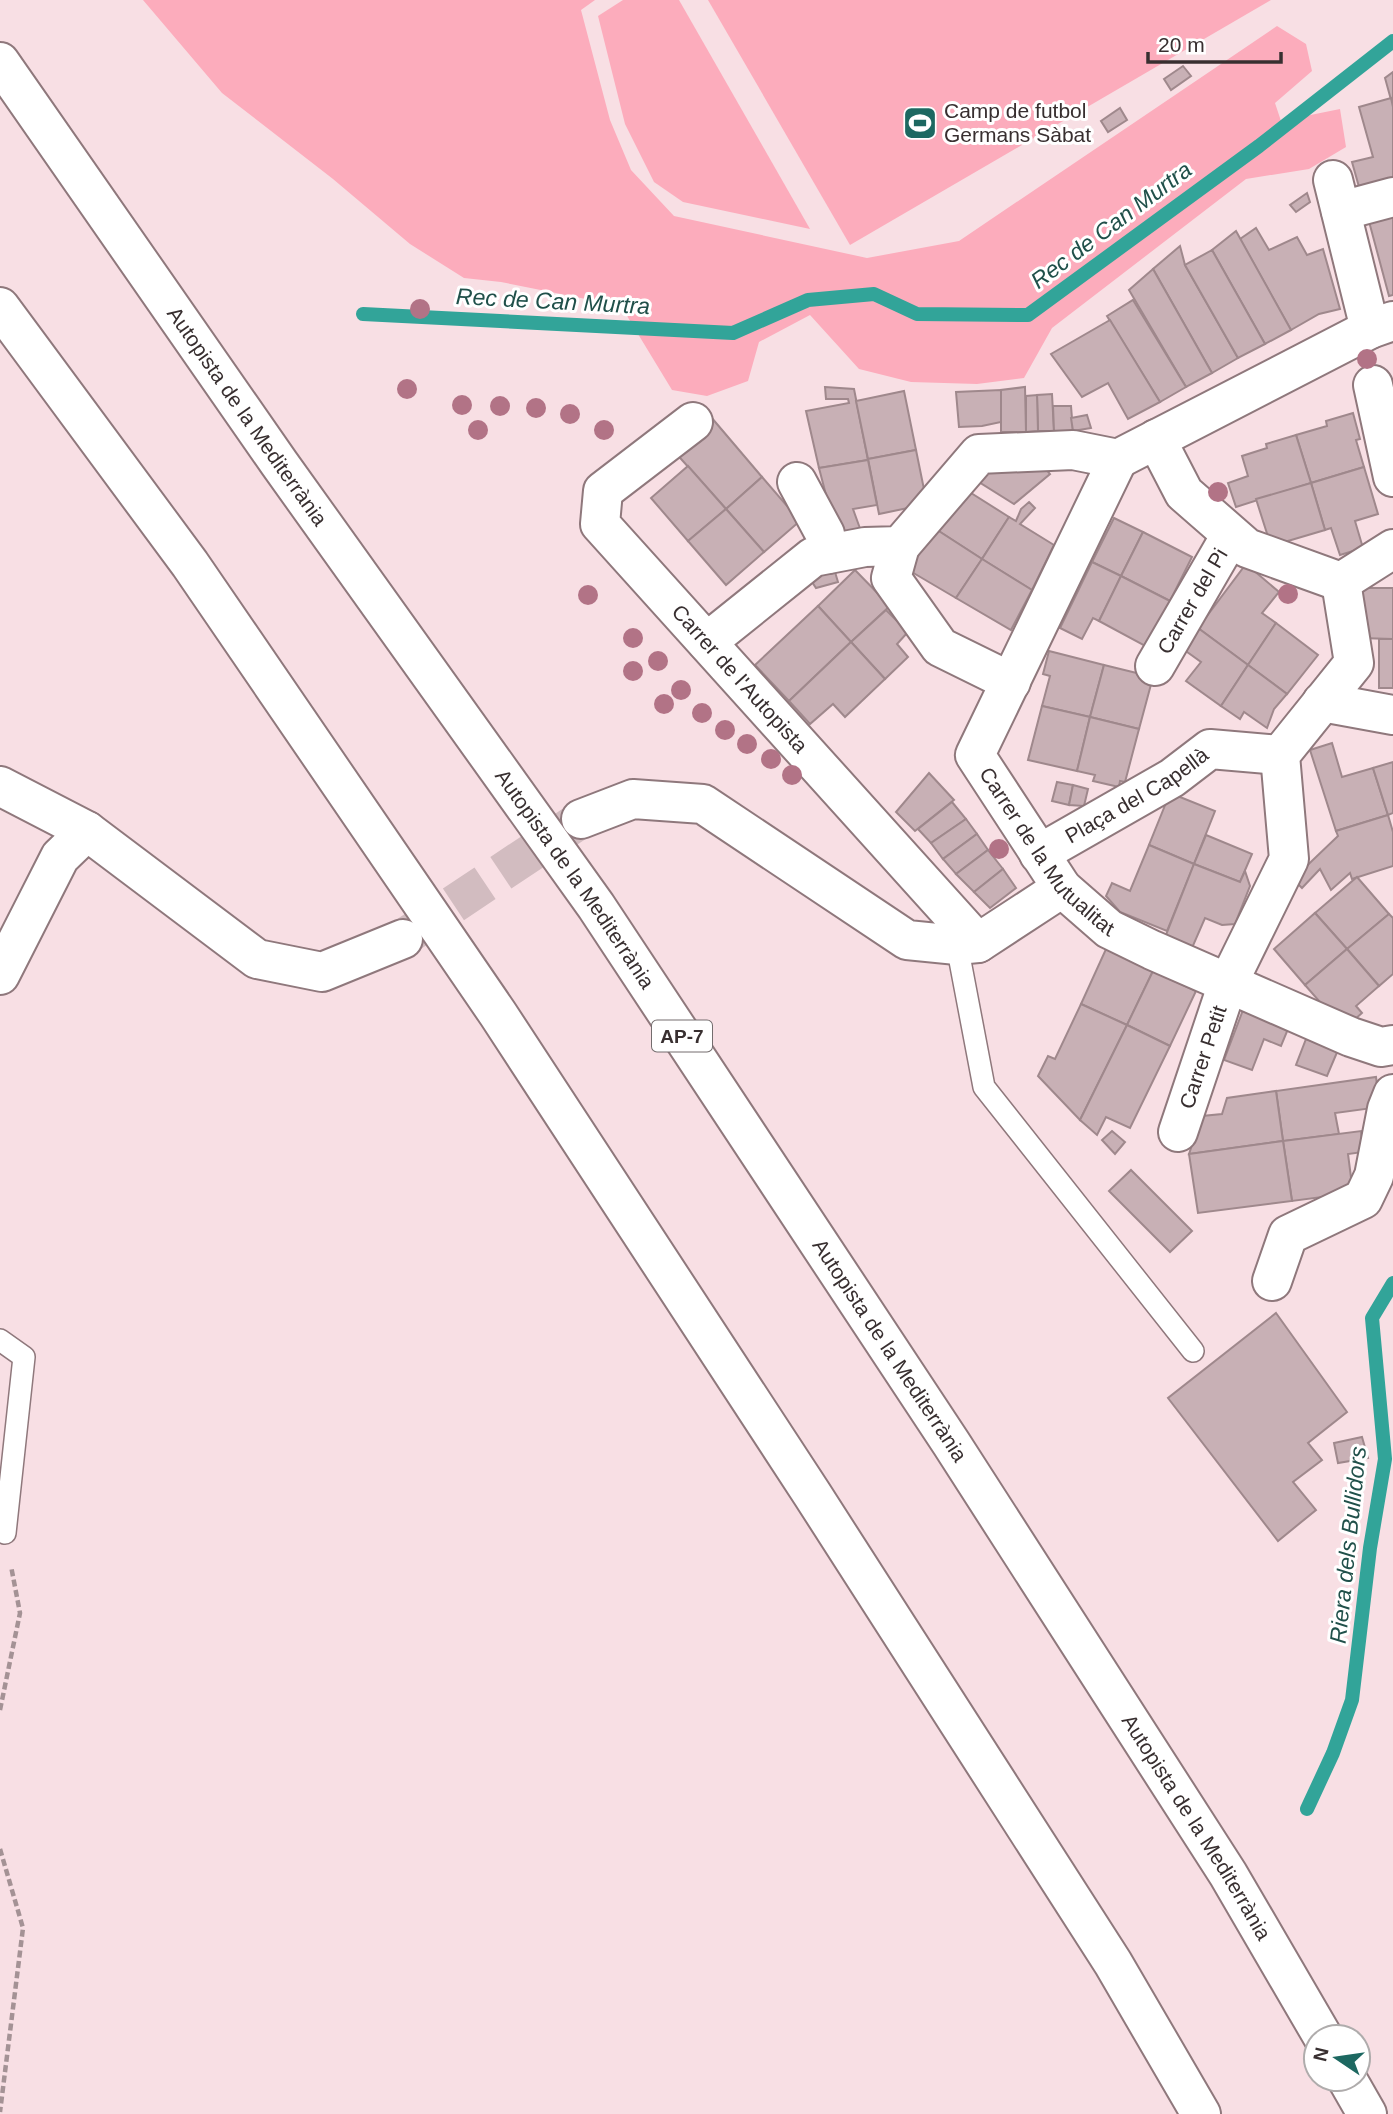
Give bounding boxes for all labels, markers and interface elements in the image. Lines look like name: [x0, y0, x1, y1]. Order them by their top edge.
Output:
scale bar: [1148, 21, 1281, 65]
text: 20 m: [1158, 33, 1205, 56]
place label: Camp de futbol Germans Sàbat: [944, 99, 1091, 146]
sports icon: Camp de futbol Germans Sàbat: [901, 104, 939, 142]
water label: Rec de Can Murtra: [1026, 156, 1196, 294]
water label: Rec de Can Murtra: [455, 283, 651, 319]
street label: Autopista de la Mediterrània: [163, 302, 332, 530]
street label: Carrer del Pi: [1153, 544, 1232, 658]
street label: Carrer de l'Autopista: [668, 600, 813, 757]
street label: Plaça del Capellà: [1061, 742, 1213, 848]
street label: Carrer de la Mutualitat: [975, 763, 1118, 941]
street label: Autopista de la Mediterrània: [491, 765, 659, 993]
street label: Carrer Petit: [1175, 1002, 1231, 1112]
road number: AP-7: [652, 1020, 712, 1052]
street label: Autopista de la Mediterrània: [808, 1235, 972, 1466]
water label: Riera dels Bullidors: [1325, 1445, 1371, 1645]
street label: Autopista de la Mediterrània: [1118, 1710, 1276, 1944]
north arrow: [1302, 2023, 1372, 2093]
text: N: [1309, 2045, 1333, 2063]

